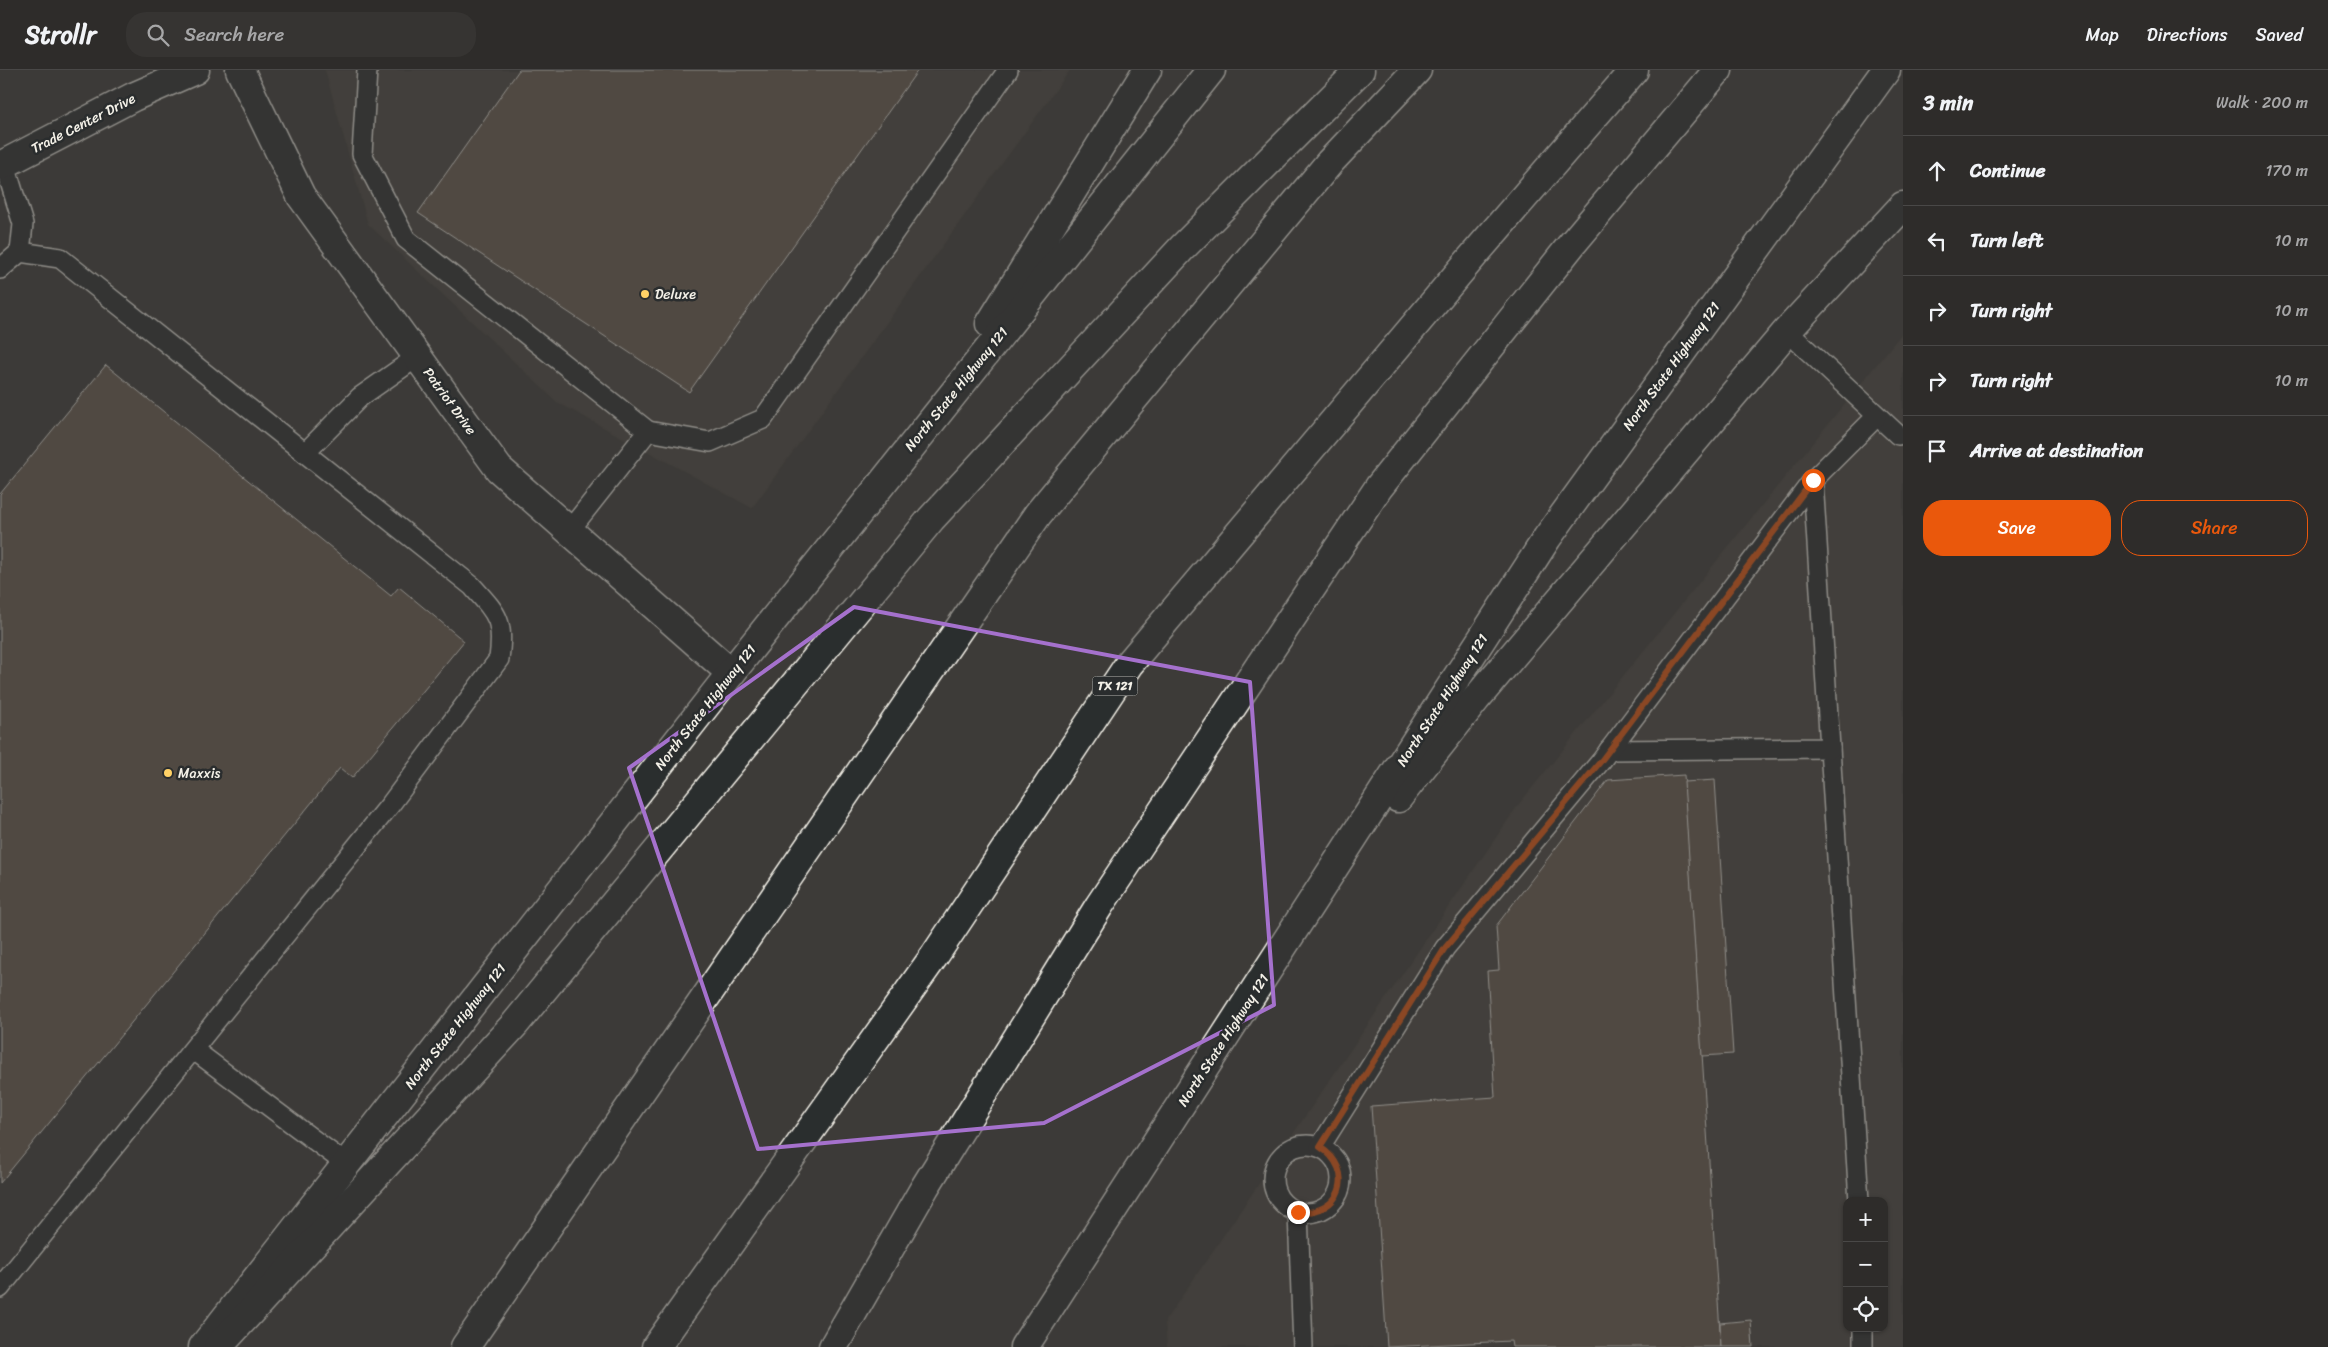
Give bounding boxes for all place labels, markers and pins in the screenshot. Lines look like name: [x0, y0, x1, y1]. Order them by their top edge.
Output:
place label: Deluxe: [655, 282, 696, 307]
marker: Deluxe: [639, 288, 651, 300]
place label: Maxxis: [178, 761, 221, 786]
marker: Maxxis: [162, 767, 174, 779]

